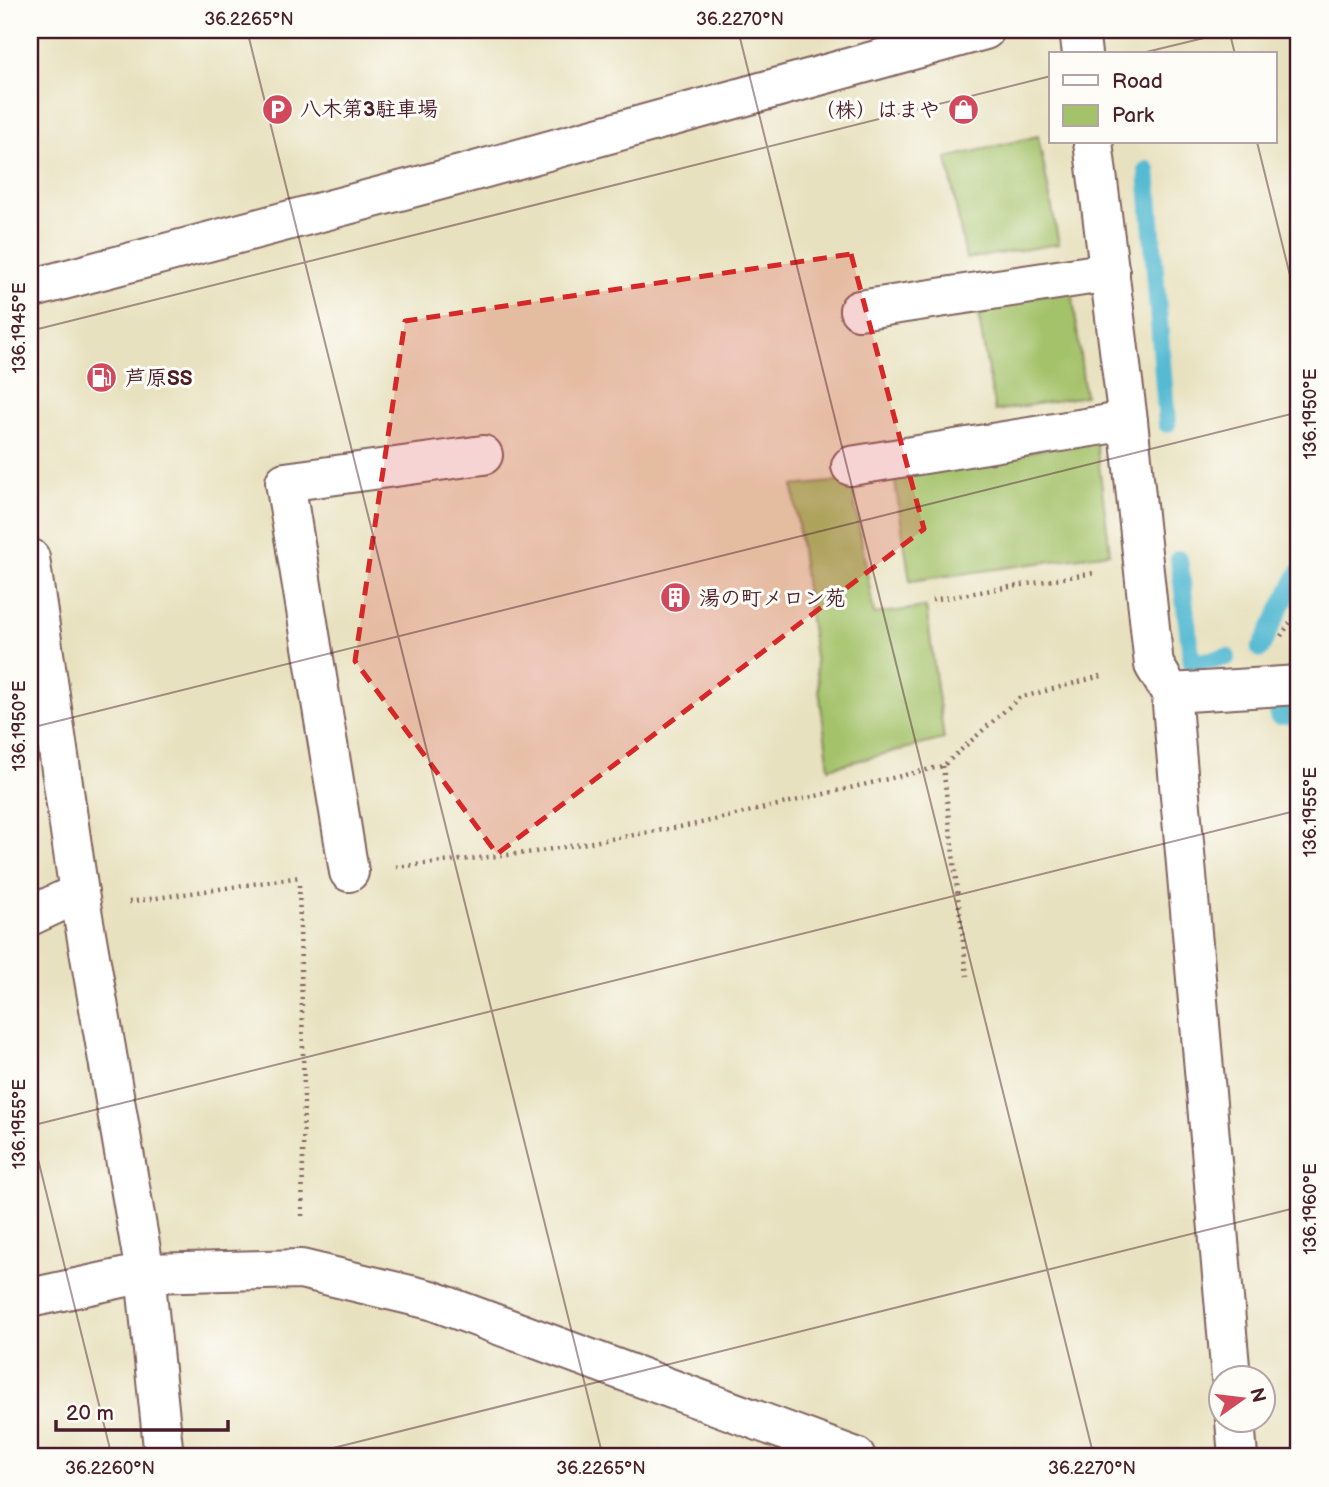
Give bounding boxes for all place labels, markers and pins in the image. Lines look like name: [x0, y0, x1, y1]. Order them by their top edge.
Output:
parking icon: 八木第3駐車場: [260, 92, 294, 126]
shop icon: （株）はまや: [946, 93, 980, 127]
place label: 八木第3駐車場: [300, 97, 438, 122]
place label: （株）はまや: [814, 98, 940, 123]
fuel station icon: 芦原SS: [85, 361, 119, 395]
place label: 芦原SS: [125, 366, 193, 391]
building icon: 湯の町メロン苑: [659, 581, 693, 615]
place label: 湯の町メロン苑: [699, 586, 846, 611]

